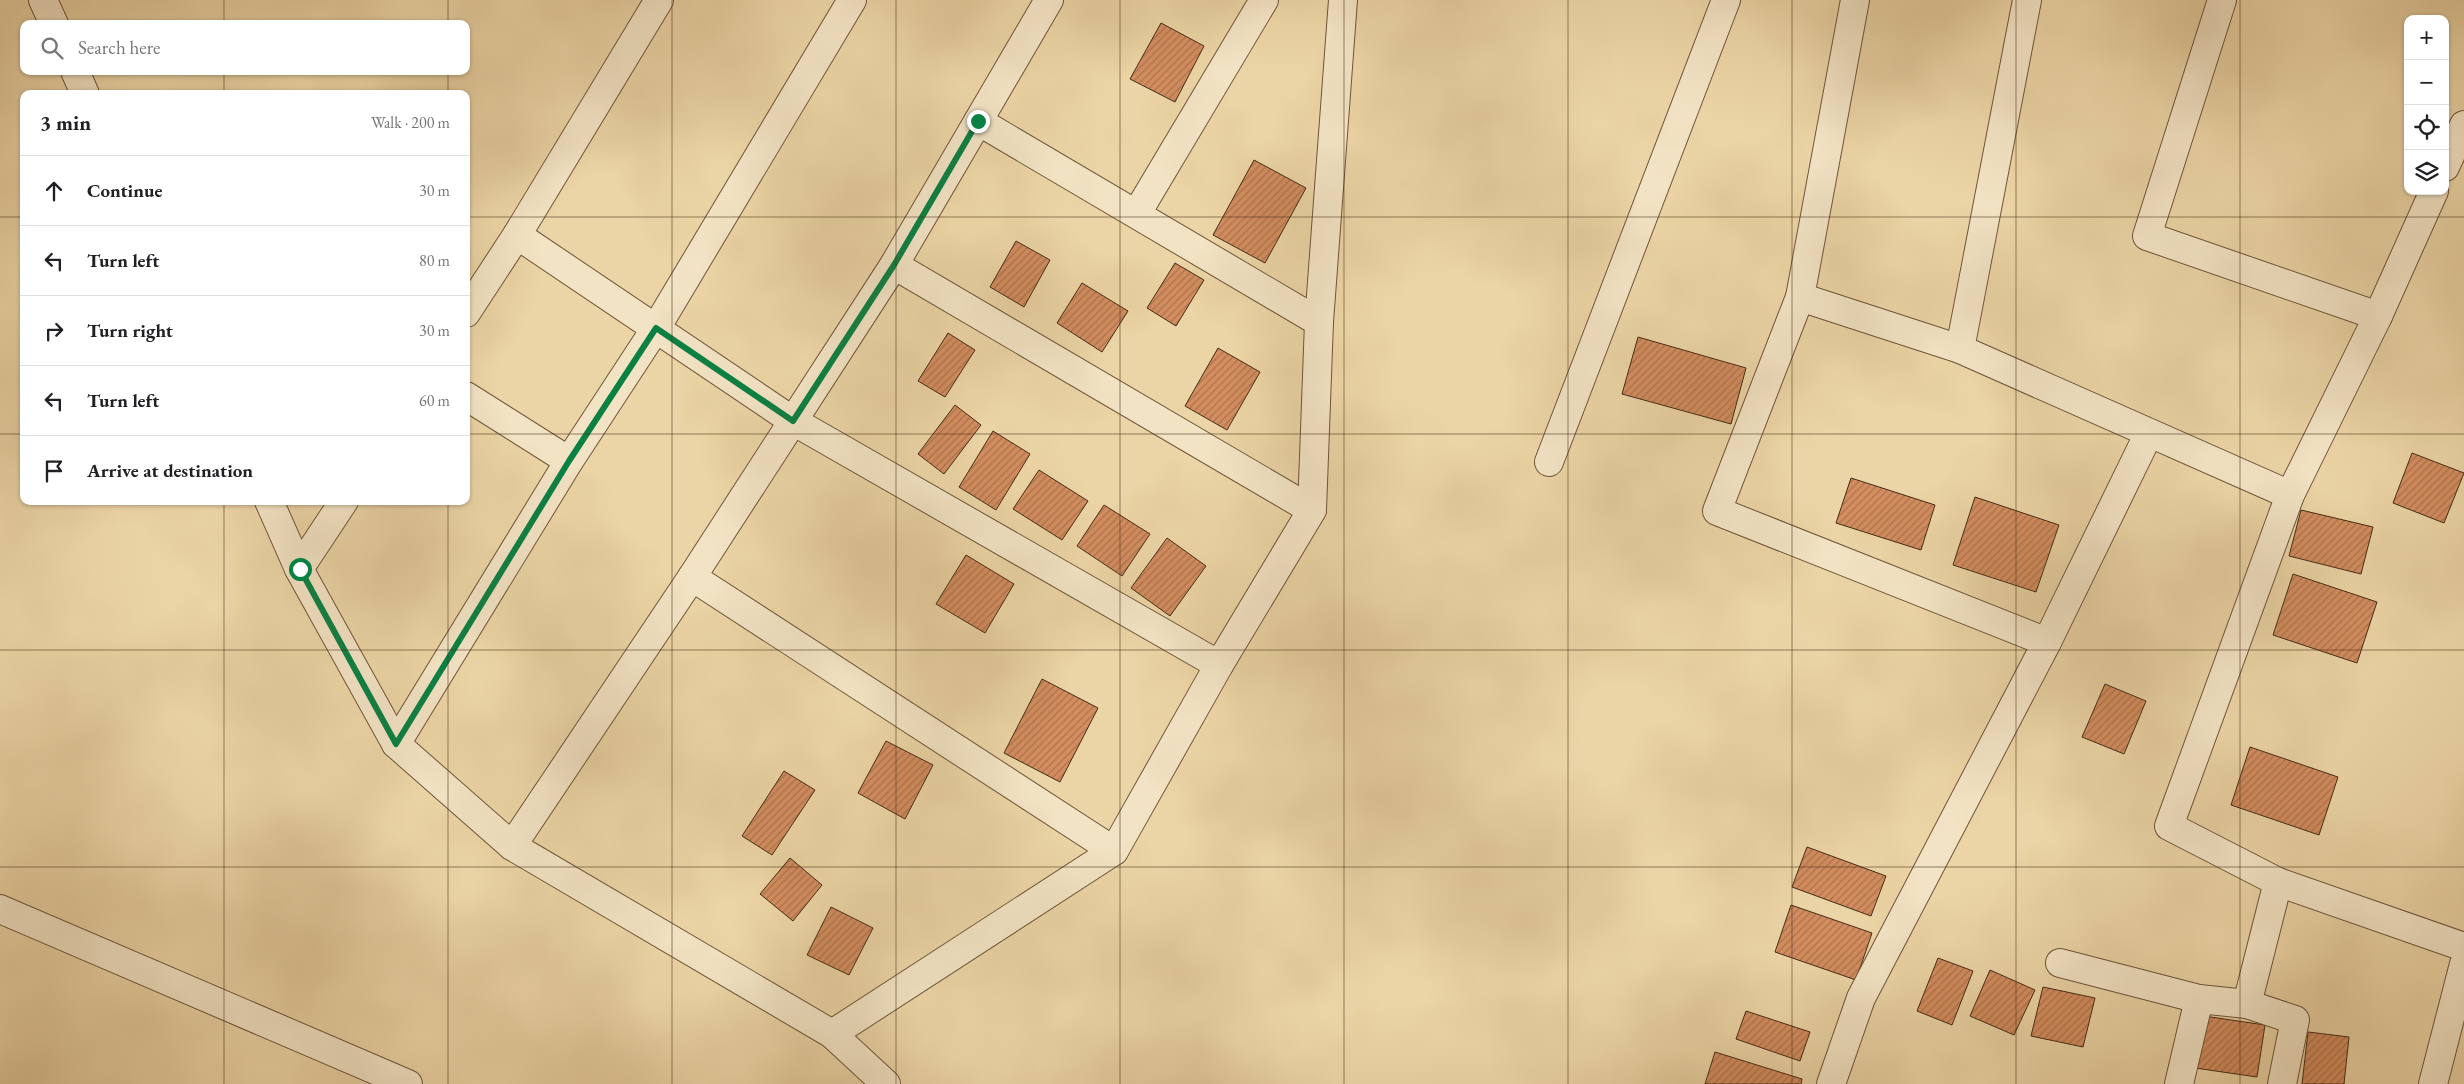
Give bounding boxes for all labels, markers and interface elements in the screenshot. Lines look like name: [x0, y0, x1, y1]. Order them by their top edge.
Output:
map controls: [2404, 15, 2449, 195]
button: +: [2404, 15, 2449, 60]
search box: [20, 20, 470, 75]
icon: search: [38, 34, 66, 62]
text: Search here: [78, 35, 160, 60]
button: −: [2404, 60, 2449, 105]
button: locate: [2404, 105, 2449, 150]
text: 3 min: [40, 109, 91, 136]
route end: [967, 110, 990, 133]
text: Walk · 200 m: [371, 112, 450, 133]
button: layers: [2404, 150, 2449, 195]
icon: ahead: [40, 177, 68, 205]
text: Continue: [87, 178, 162, 203]
text: 30 m: [419, 180, 450, 201]
icon: left: [40, 247, 68, 275]
text: Turn left: [87, 248, 159, 273]
text: 80 m: [419, 250, 450, 271]
icon: right: [40, 317, 68, 345]
text: Turn right: [87, 318, 173, 343]
text: 30 m: [419, 320, 450, 341]
icon: left: [40, 387, 68, 415]
text: Turn left: [87, 388, 159, 413]
text: 60 m: [419, 390, 450, 411]
icon: arrive: [40, 457, 68, 485]
text: Arrive at destination: [87, 458, 253, 483]
route start: [289, 558, 312, 581]

